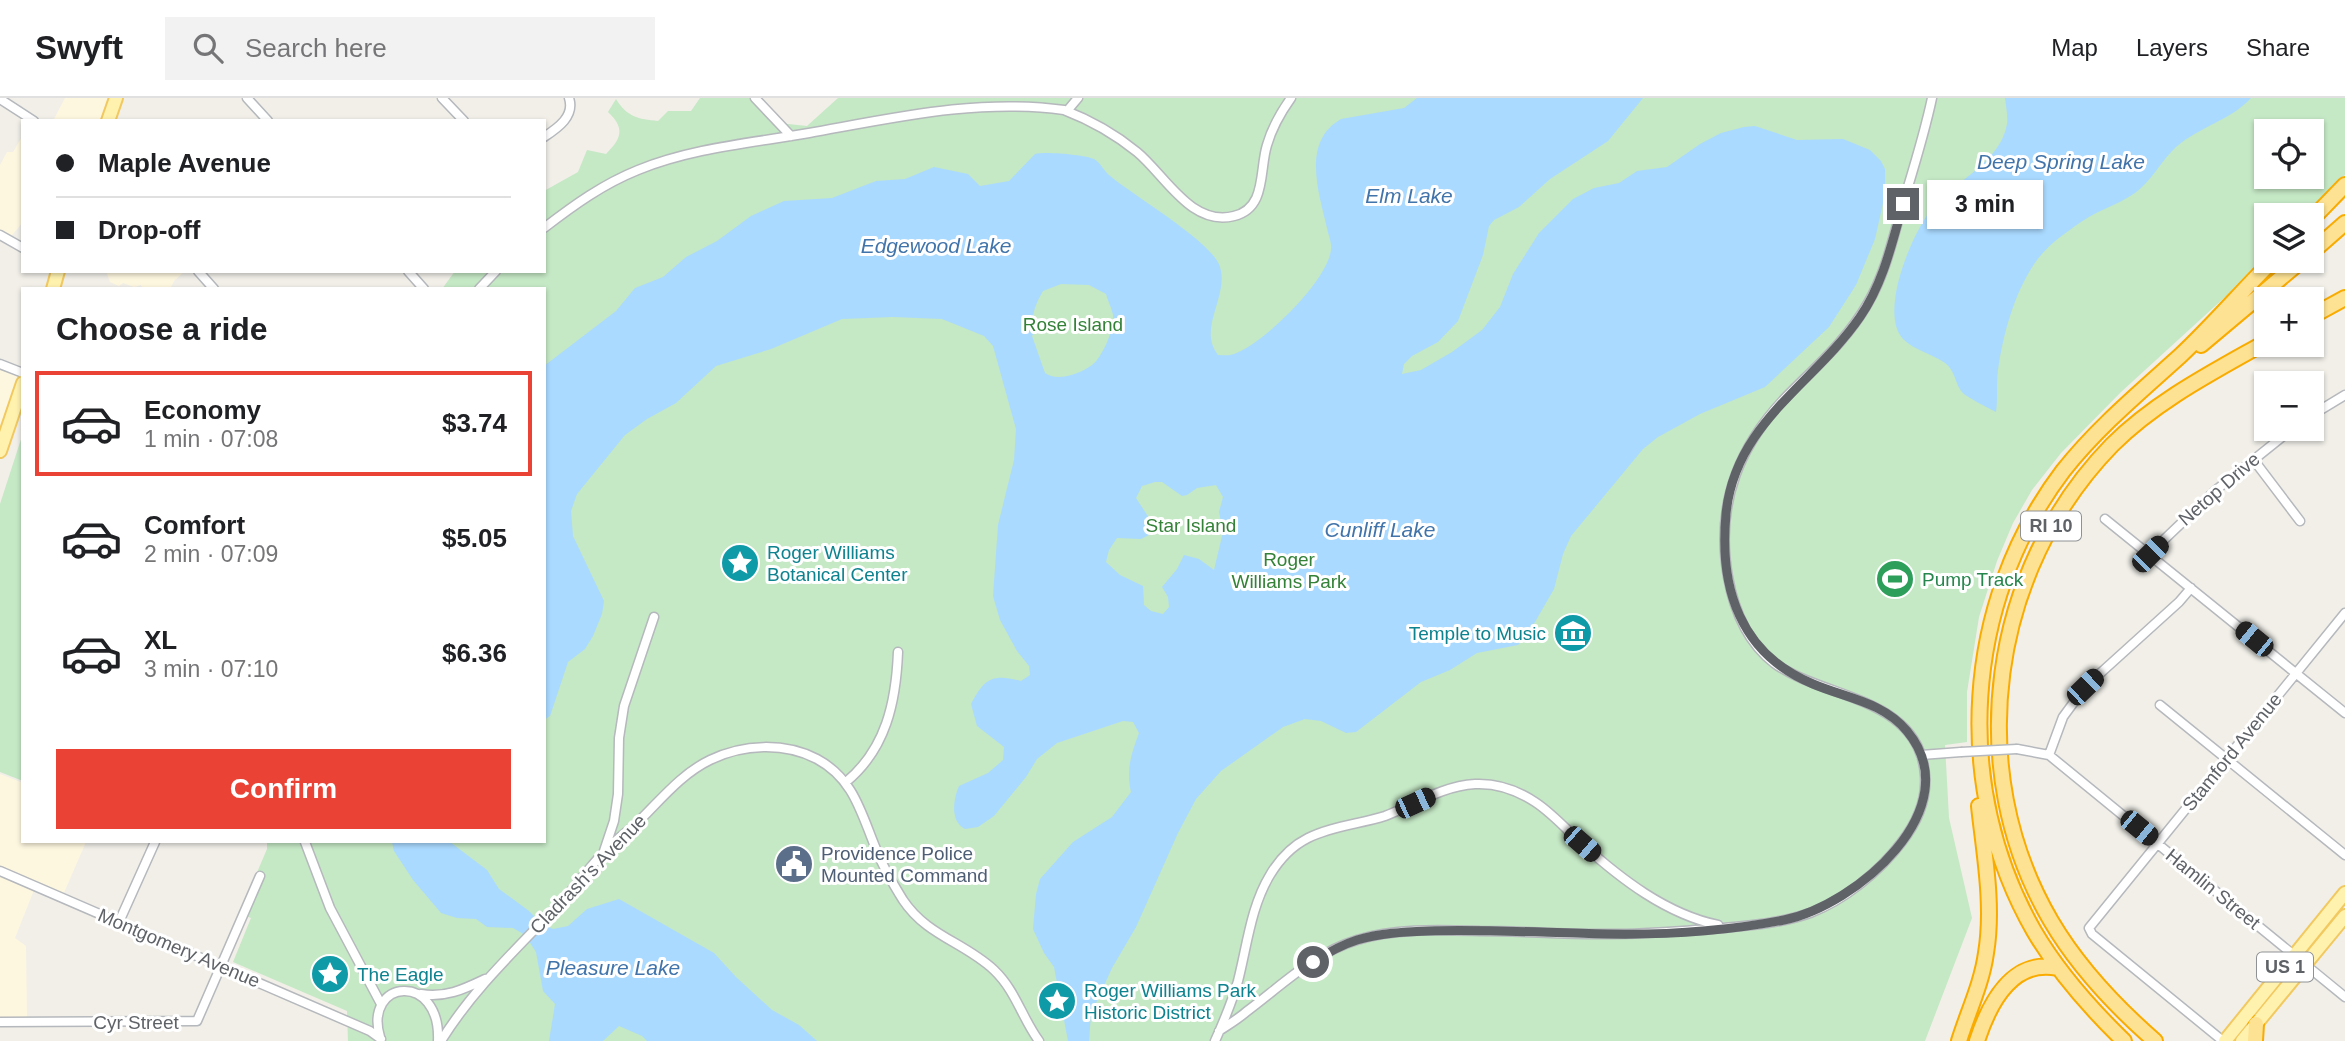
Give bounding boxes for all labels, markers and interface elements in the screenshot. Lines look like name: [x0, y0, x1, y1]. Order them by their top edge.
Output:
search box: [165, 17, 655, 80]
text: Swyft: [35, 29, 123, 66]
icon: search: [189, 29, 227, 67]
text: Search here: [245, 33, 387, 63]
text: Map: [2051, 34, 2098, 61]
text: Layers: [2136, 34, 2208, 61]
text: Share: [2246, 34, 2310, 61]
map controls: [2254, 119, 2324, 441]
button: locate: [2254, 119, 2324, 189]
text: Maple Avenue: [98, 148, 271, 178]
water label: Deep Spring Lake: [1977, 150, 2145, 173]
callout: 3 min: [1927, 180, 2043, 228]
water label: Elm Lake: [1365, 184, 1453, 207]
route end: [1887, 188, 1919, 220]
text: 3 min: [1955, 191, 2015, 217]
button: layers: [2254, 203, 2324, 273]
text: Drop-off: [98, 215, 201, 245]
water label: Edgewood Lake: [861, 234, 1011, 257]
button: +: [2254, 287, 2324, 357]
text: Choose a ride: [56, 311, 268, 347]
park label: Rose Island: [1023, 314, 1123, 335]
button: −: [2254, 371, 2324, 441]
icon: car: [60, 392, 123, 455]
text: Economy: [144, 395, 261, 425]
text: $3.74: [442, 408, 507, 438]
text: 1 min · 07:08: [144, 426, 278, 452]
street label: Netop Drive: [2174, 448, 2264, 530]
icon: car: [60, 507, 123, 570]
text: Comfort: [144, 510, 245, 540]
road number: RI 10: [2021, 512, 2081, 540]
park label: Star Island: [1146, 515, 1236, 536]
water label: Cunliff Lake: [1325, 518, 1435, 541]
text: $5.05: [442, 523, 507, 553]
car: [2128, 532, 2173, 576]
text: 2 min · 07:09: [144, 541, 278, 567]
place icon: Roger Williams Botanical Center: [719, 542, 761, 584]
place label: Roger Williams Botanical Center: [767, 542, 908, 585]
park label: Roger Williams Park: [1231, 549, 1347, 592]
sports icon: Pump Track: [1874, 558, 1916, 600]
place label: Pump Track: [1922, 569, 2024, 590]
museum icon: Temple to Music: [1552, 612, 1594, 654]
car: [2232, 618, 2277, 660]
icon: car: [60, 622, 123, 685]
place label: Temple to Music: [1409, 623, 1546, 644]
text: XL: [144, 625, 177, 655]
text: $6.36: [442, 638, 507, 668]
text: 3 min · 07:10: [144, 656, 278, 682]
car: [2063, 665, 2108, 709]
street label: Stamford Avenue: [2178, 689, 2286, 815]
button: Confirm: [56, 749, 511, 829]
car: [1392, 785, 1439, 821]
car: [2117, 807, 2162, 849]
street label: Cladrash's Avenue: [526, 810, 650, 938]
car: [1560, 822, 1605, 866]
public building icon: Providence Police Mounted Command: [773, 843, 815, 885]
place label: Providence Police Mounted Command: [821, 843, 988, 886]
street label: Hamlin Street: [2162, 845, 2265, 934]
street label: Montgomery Avenue: [95, 904, 263, 992]
route start: [1297, 946, 1329, 978]
road number: US 1: [2257, 952, 2313, 982]
place icon: The Eagle: [309, 953, 351, 995]
water label: Pleasure Lake: [546, 956, 680, 979]
place label: The Eagle: [357, 964, 444, 985]
place icon: Roger Williams Park Historic District: [1036, 980, 1078, 1022]
place label: Roger Williams Park Historic District: [1084, 980, 1257, 1023]
street label: Cyr Street: [93, 1012, 179, 1033]

